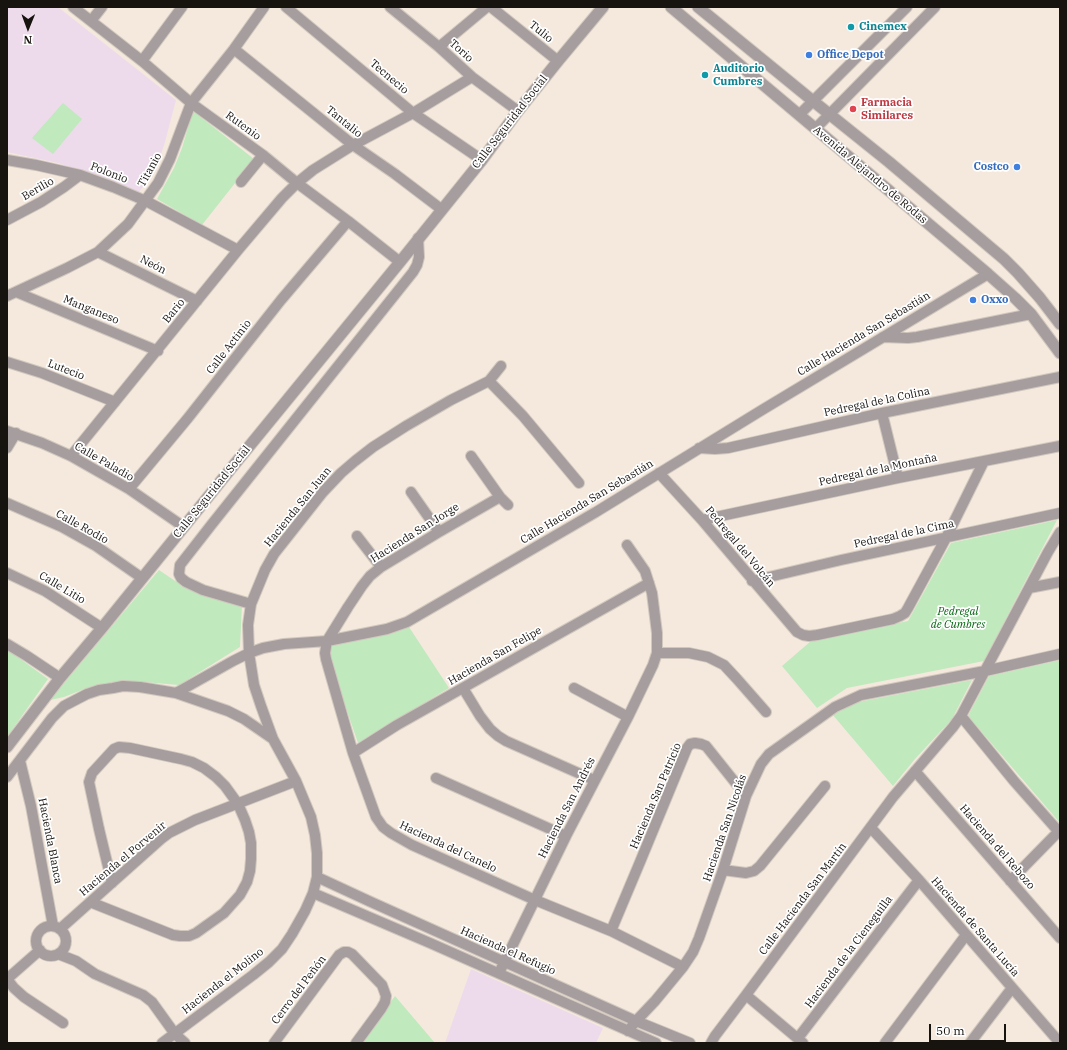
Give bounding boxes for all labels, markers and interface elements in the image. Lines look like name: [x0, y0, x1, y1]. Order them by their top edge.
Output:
north arrow: [8, 8, 48, 48]
street label: Tulio: [526, 18, 556, 46]
place label: Cinemex: [859, 20, 907, 34]
marker: Cinemex: [846, 22, 856, 32]
text: N: [23, 33, 32, 47]
street label: Torio: [446, 37, 476, 65]
place label: Office Depot: [817, 48, 884, 62]
marker: Office Depot: [804, 50, 814, 60]
street label: Tecnecio: [367, 57, 411, 97]
place label: Auditorio Cumbres: [713, 62, 764, 88]
marker: Auditorio Cumbres: [700, 70, 710, 80]
street label: Calle Seguridad Social: [469, 73, 551, 171]
place label: Farmacia Similares: [861, 96, 913, 122]
street label: Tantalio: [323, 103, 365, 141]
marker: Farmacia Similares: [848, 104, 858, 114]
street label: Rutenio: [223, 109, 263, 143]
street label: Avenida Alejandro de Rodas: [810, 123, 930, 227]
street label: Titanio: [135, 151, 165, 189]
street label: Polonio: [88, 160, 130, 186]
place label: Costco: [974, 160, 1009, 174]
marker: Costco: [1012, 162, 1022, 172]
street label: Berilio: [20, 175, 56, 203]
street label: Neón: [138, 253, 168, 277]
street label: Calle Hacienda San Sebastián: [795, 289, 933, 379]
street label: Manganeso: [61, 293, 121, 327]
place label: Oxxo: [981, 293, 1009, 307]
marker: Oxxo: [968, 295, 978, 305]
street label: Bario: [160, 296, 188, 326]
street label: Calle Actinio: [204, 317, 254, 377]
street label: Lutecio: [46, 357, 86, 383]
street label: Pedregal de la Colina: [823, 384, 931, 420]
street label: Calle Paladio: [72, 440, 136, 484]
street label: Calle Seguridad Social: [171, 443, 253, 541]
street label: Pedregal de la Montaña: [818, 451, 938, 489]
street label: Calle Hacienda San Sebastián: [518, 457, 656, 547]
street label: Hacienda San Juan: [262, 464, 334, 550]
street label: Hacienda San Jorge: [368, 500, 462, 566]
street label: Pedregal del Volcán: [702, 504, 778, 590]
street label: Calle Rodío: [53, 507, 111, 547]
street label: Pedregal de la Cima: [853, 517, 955, 551]
street label: Calle Litio: [36, 569, 88, 607]
park label: Pedregal de Cumbres: [931, 605, 985, 631]
street label: Hacienda San Felipe: [446, 624, 544, 688]
street label: Hacienda San Patricio: [628, 741, 684, 851]
street label: Hacienda San Andrés: [536, 755, 598, 861]
street label: Hacienda San Nicolás: [700, 773, 750, 883]
street label: Hacienda Blanca: [35, 797, 65, 885]
street label: Hacienda del Rebozo: [957, 802, 1037, 892]
street label: Hacienda el Porvenir: [77, 819, 169, 899]
street label: Hacienda del Canelo: [397, 819, 499, 875]
street label: Calle Hacienda San Martín: [756, 840, 850, 958]
street label: Hacienda de Santa Lucía: [928, 875, 1022, 979]
street label: Hacienda de la Cieneguilla: [802, 893, 896, 1011]
street label: Hacienda el Refugio: [458, 924, 558, 978]
street label: Hacienda el Molino: [180, 945, 266, 1017]
street label: Cerro del Peñón: [269, 953, 329, 1027]
scale bar: [931, 1016, 1008, 1042]
text: 50 m: [936, 1023, 965, 1038]

